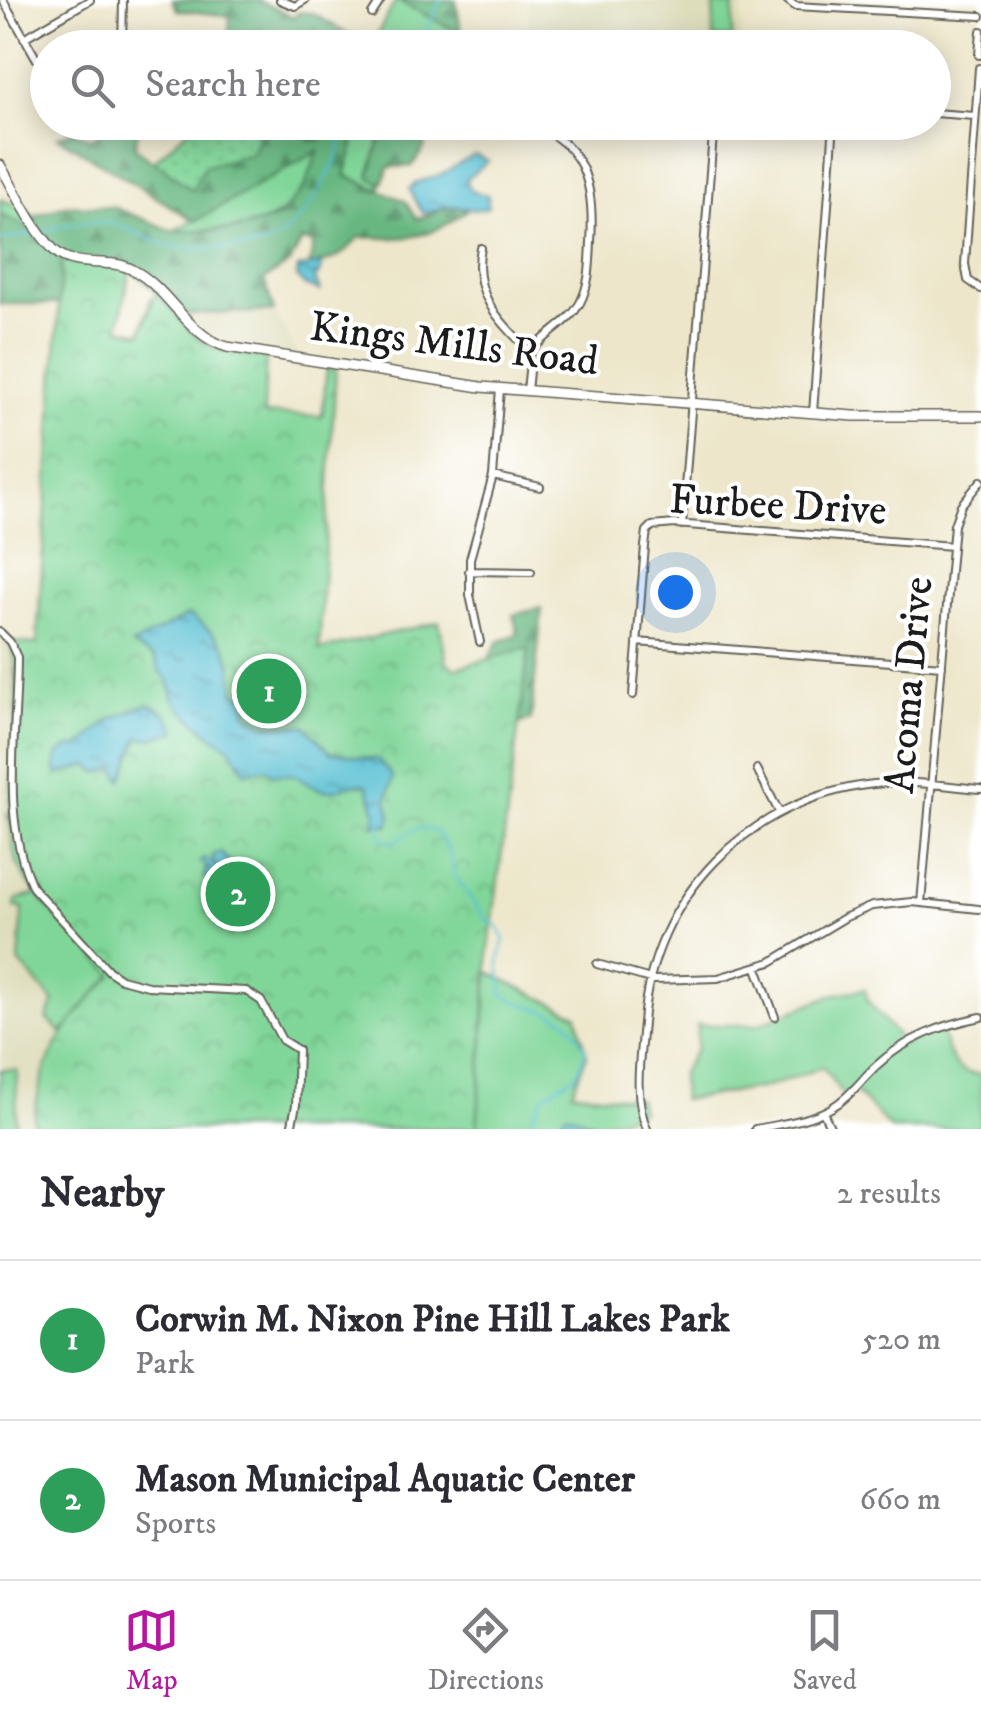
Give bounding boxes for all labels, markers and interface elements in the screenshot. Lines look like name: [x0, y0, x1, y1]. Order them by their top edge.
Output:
search box: [30, 30, 951, 140]
icon: search: [65, 58, 120, 113]
text: Search here: [145, 61, 321, 109]
street label: Kings Mills Road: [307, 302, 601, 388]
street label: Furbee Drive: [668, 474, 888, 538]
your location: [650, 567, 701, 618]
street label: Acoma Drive: [875, 575, 945, 795]
pin: 1: [236, 654, 302, 728]
pin: 2: [206, 856, 270, 932]
text: Nearby: [40, 1168, 164, 1220]
text: 2 results: [837, 1174, 941, 1214]
text: Corwin M. Nixon Pine Hill Lakes Park: [135, 1296, 730, 1344]
text: 1: [67, 1320, 78, 1360]
text: 520 m: [861, 1320, 941, 1360]
text: Park: [135, 1344, 195, 1384]
text: Mason Municipal Aquatic Center: [135, 1456, 635, 1504]
text: 2: [65, 1480, 80, 1520]
text: 660 m: [860, 1480, 941, 1520]
text: Sports: [135, 1504, 216, 1544]
tab: Map: [124, 1603, 179, 1698]
tab: Directions: [428, 1603, 544, 1698]
tab: Saved: [792, 1603, 857, 1698]

